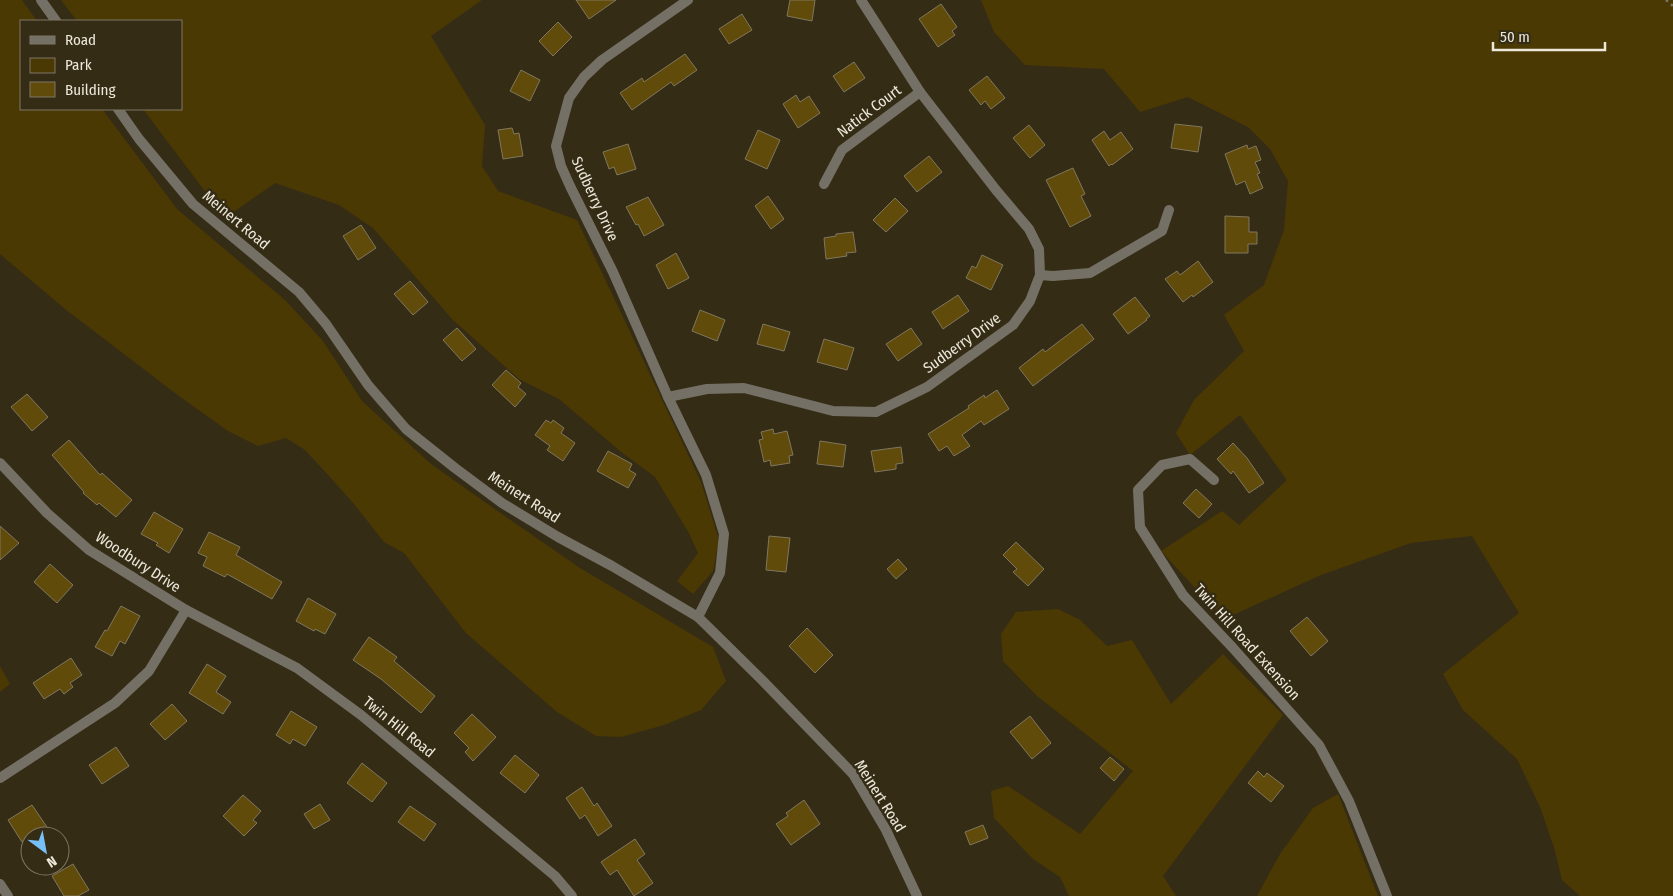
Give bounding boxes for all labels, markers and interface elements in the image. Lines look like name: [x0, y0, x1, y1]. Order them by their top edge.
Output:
legend: [20, 20, 182, 110]
scale bar: [1493, 20, 1606, 52]
text: 50 m: [1500, 28, 1530, 46]
text: Road: [65, 31, 96, 49]
text: Park: [65, 56, 92, 74]
text: Building: [65, 81, 116, 99]
street label: Natick Court: [834, 81, 905, 141]
street label: Sudberry Drive: [568, 154, 622, 244]
street label: Meinert Road: [199, 187, 273, 253]
street label: Sudberry Drive: [920, 309, 1004, 377]
street label: Meinert Road: [485, 467, 563, 527]
street label: Woodbury Drive: [92, 528, 184, 596]
street label: Twin Hill Road Extension: [1190, 580, 1304, 704]
street label: Twin Hill Road: [360, 693, 438, 761]
street label: Meinert Road: [851, 756, 909, 836]
north arrow: [20, 826, 70, 876]
text: N: [44, 852, 60, 871]

